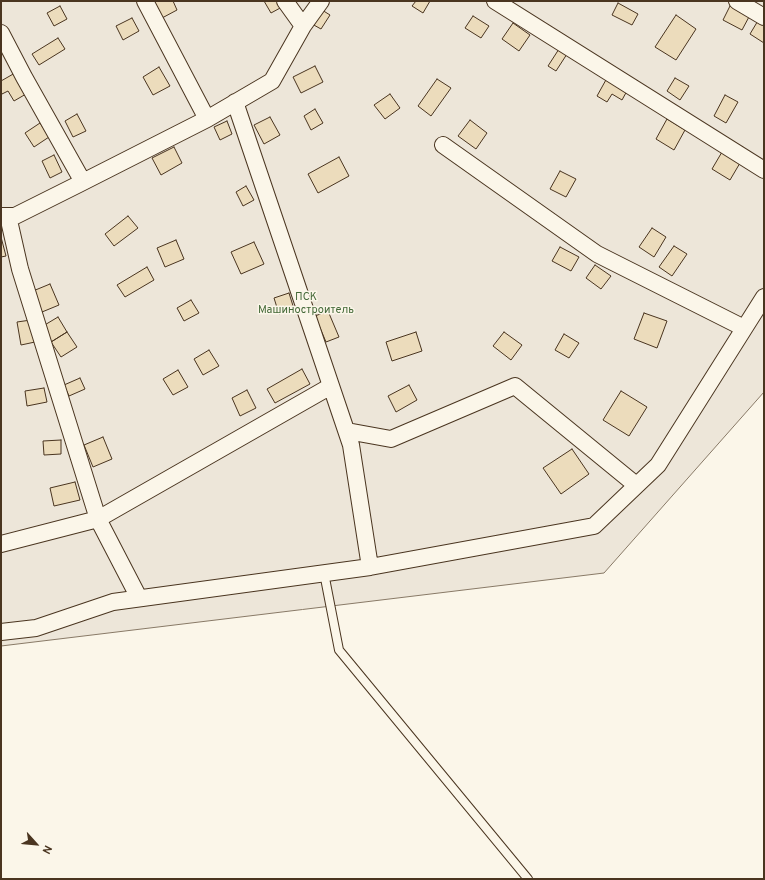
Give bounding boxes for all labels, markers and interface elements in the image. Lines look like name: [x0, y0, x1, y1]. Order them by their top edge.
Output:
park label: ПСК Машиностроитель: [258, 291, 354, 317]
north arrow: [16, 824, 56, 864]
text: N: [39, 843, 55, 856]

